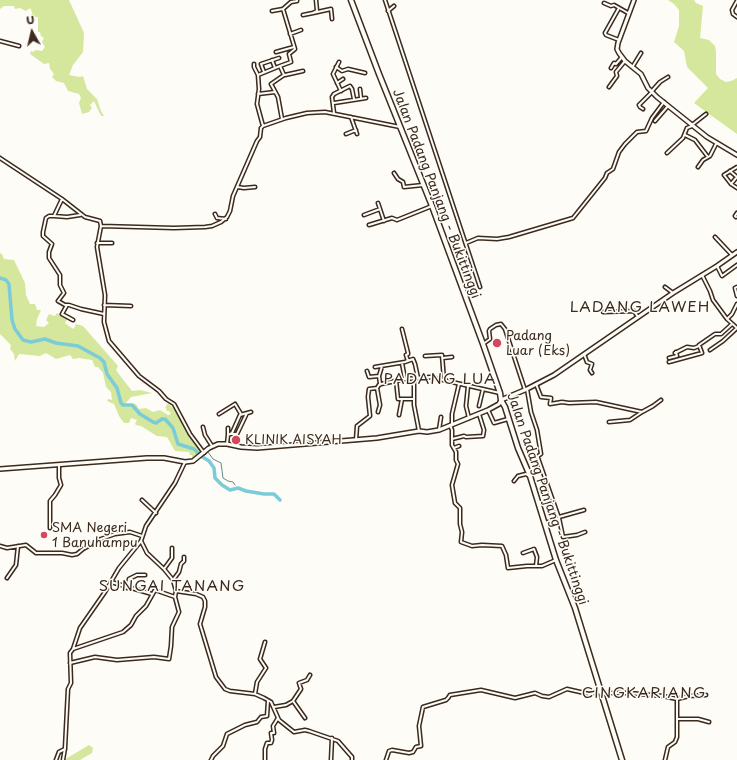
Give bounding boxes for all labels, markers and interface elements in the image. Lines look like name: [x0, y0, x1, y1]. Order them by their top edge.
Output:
text: U: [25, 11, 36, 29]
north arrow: [12, 12, 52, 52]
street label: Jalan Padang Panjang - Bukittinggi: [389, 87, 483, 301]
district label: LADANG LAWEH: [569, 299, 711, 317]
place label: Padang Luar (Eks): [506, 328, 570, 359]
marker: Padang Luar (Eks): [491, 337, 503, 349]
district label: PADANG LUA: [383, 371, 497, 389]
street label: Jalan Padang Panjang - Bukittinggi: [503, 391, 591, 607]
place label: KLINIK AISYAH: [245, 432, 342, 448]
marker: KLINIK AISYAH: [230, 434, 242, 446]
place label: SMA Negeri 1 Banuhampu: [52, 520, 138, 551]
marker: SMA Negeri 1 Banuhampu: [39, 530, 49, 540]
district label: SUNGAI TANANG: [98, 578, 246, 596]
district label: CINGKARIANG: [582, 685, 706, 703]

